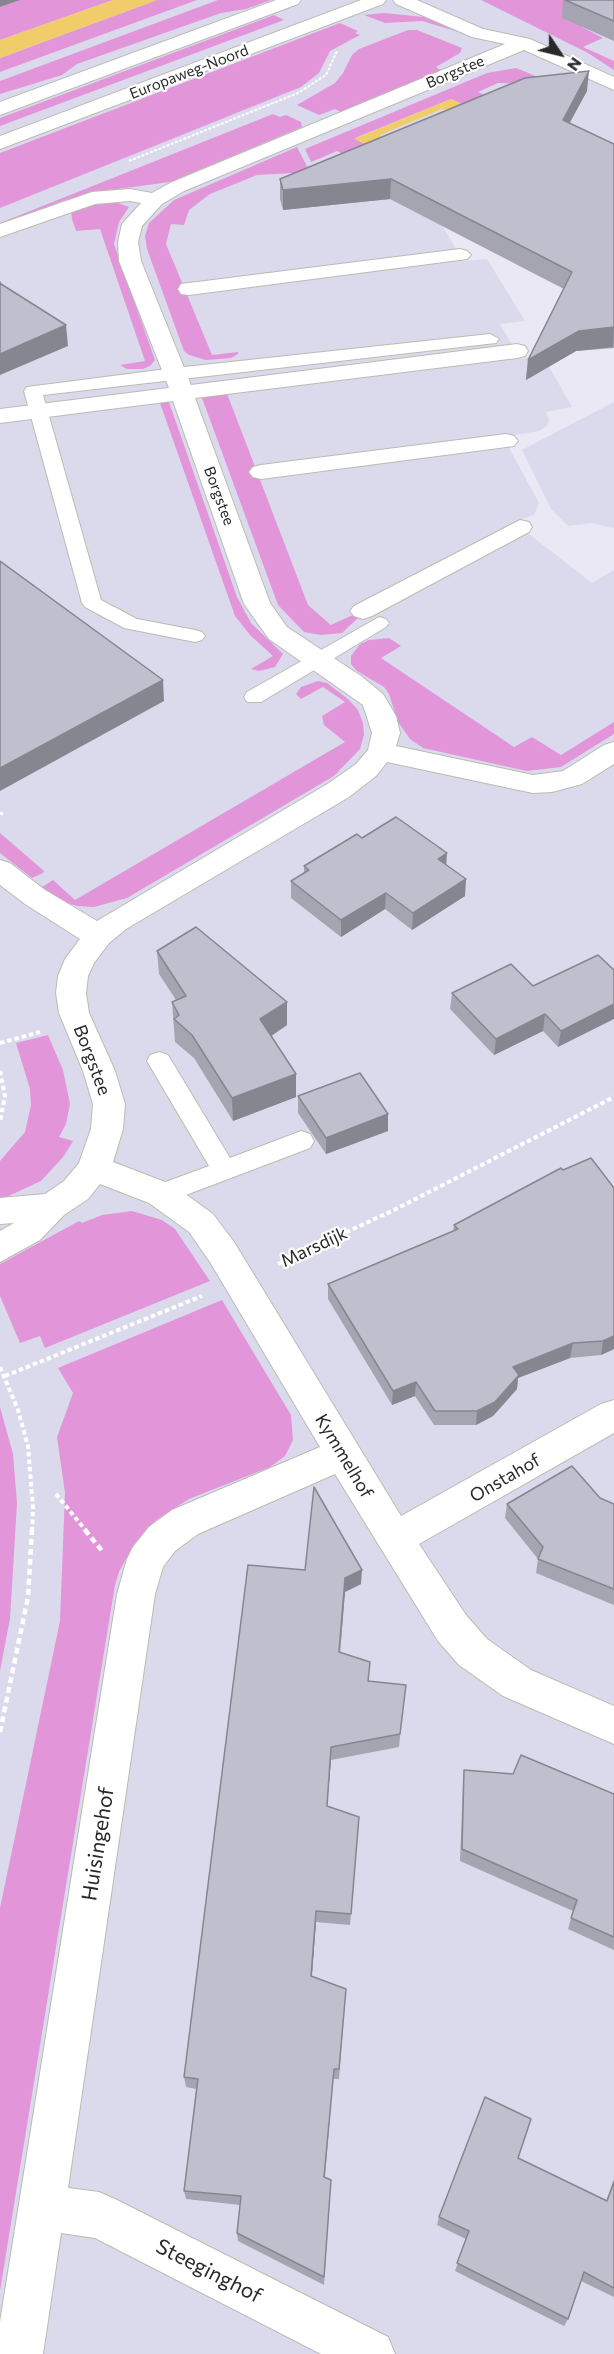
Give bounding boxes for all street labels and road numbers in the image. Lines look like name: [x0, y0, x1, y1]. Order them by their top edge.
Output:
street label: Europaweg-Noord: [127, 41, 251, 103]
street label: Borgstee: [423, 52, 487, 92]
street label: Borgstee: [200, 464, 238, 528]
street label: Borgstee: [69, 1022, 115, 1098]
street label: Marsdijk: [277, 1222, 351, 1272]
street label: Kymmelhof: [310, 1410, 378, 1502]
street label: Onstahof: [466, 1449, 544, 1507]
street label: Huisingehof: [77, 1785, 119, 1903]
street label: Steeginghof: [152, 2234, 266, 2308]

